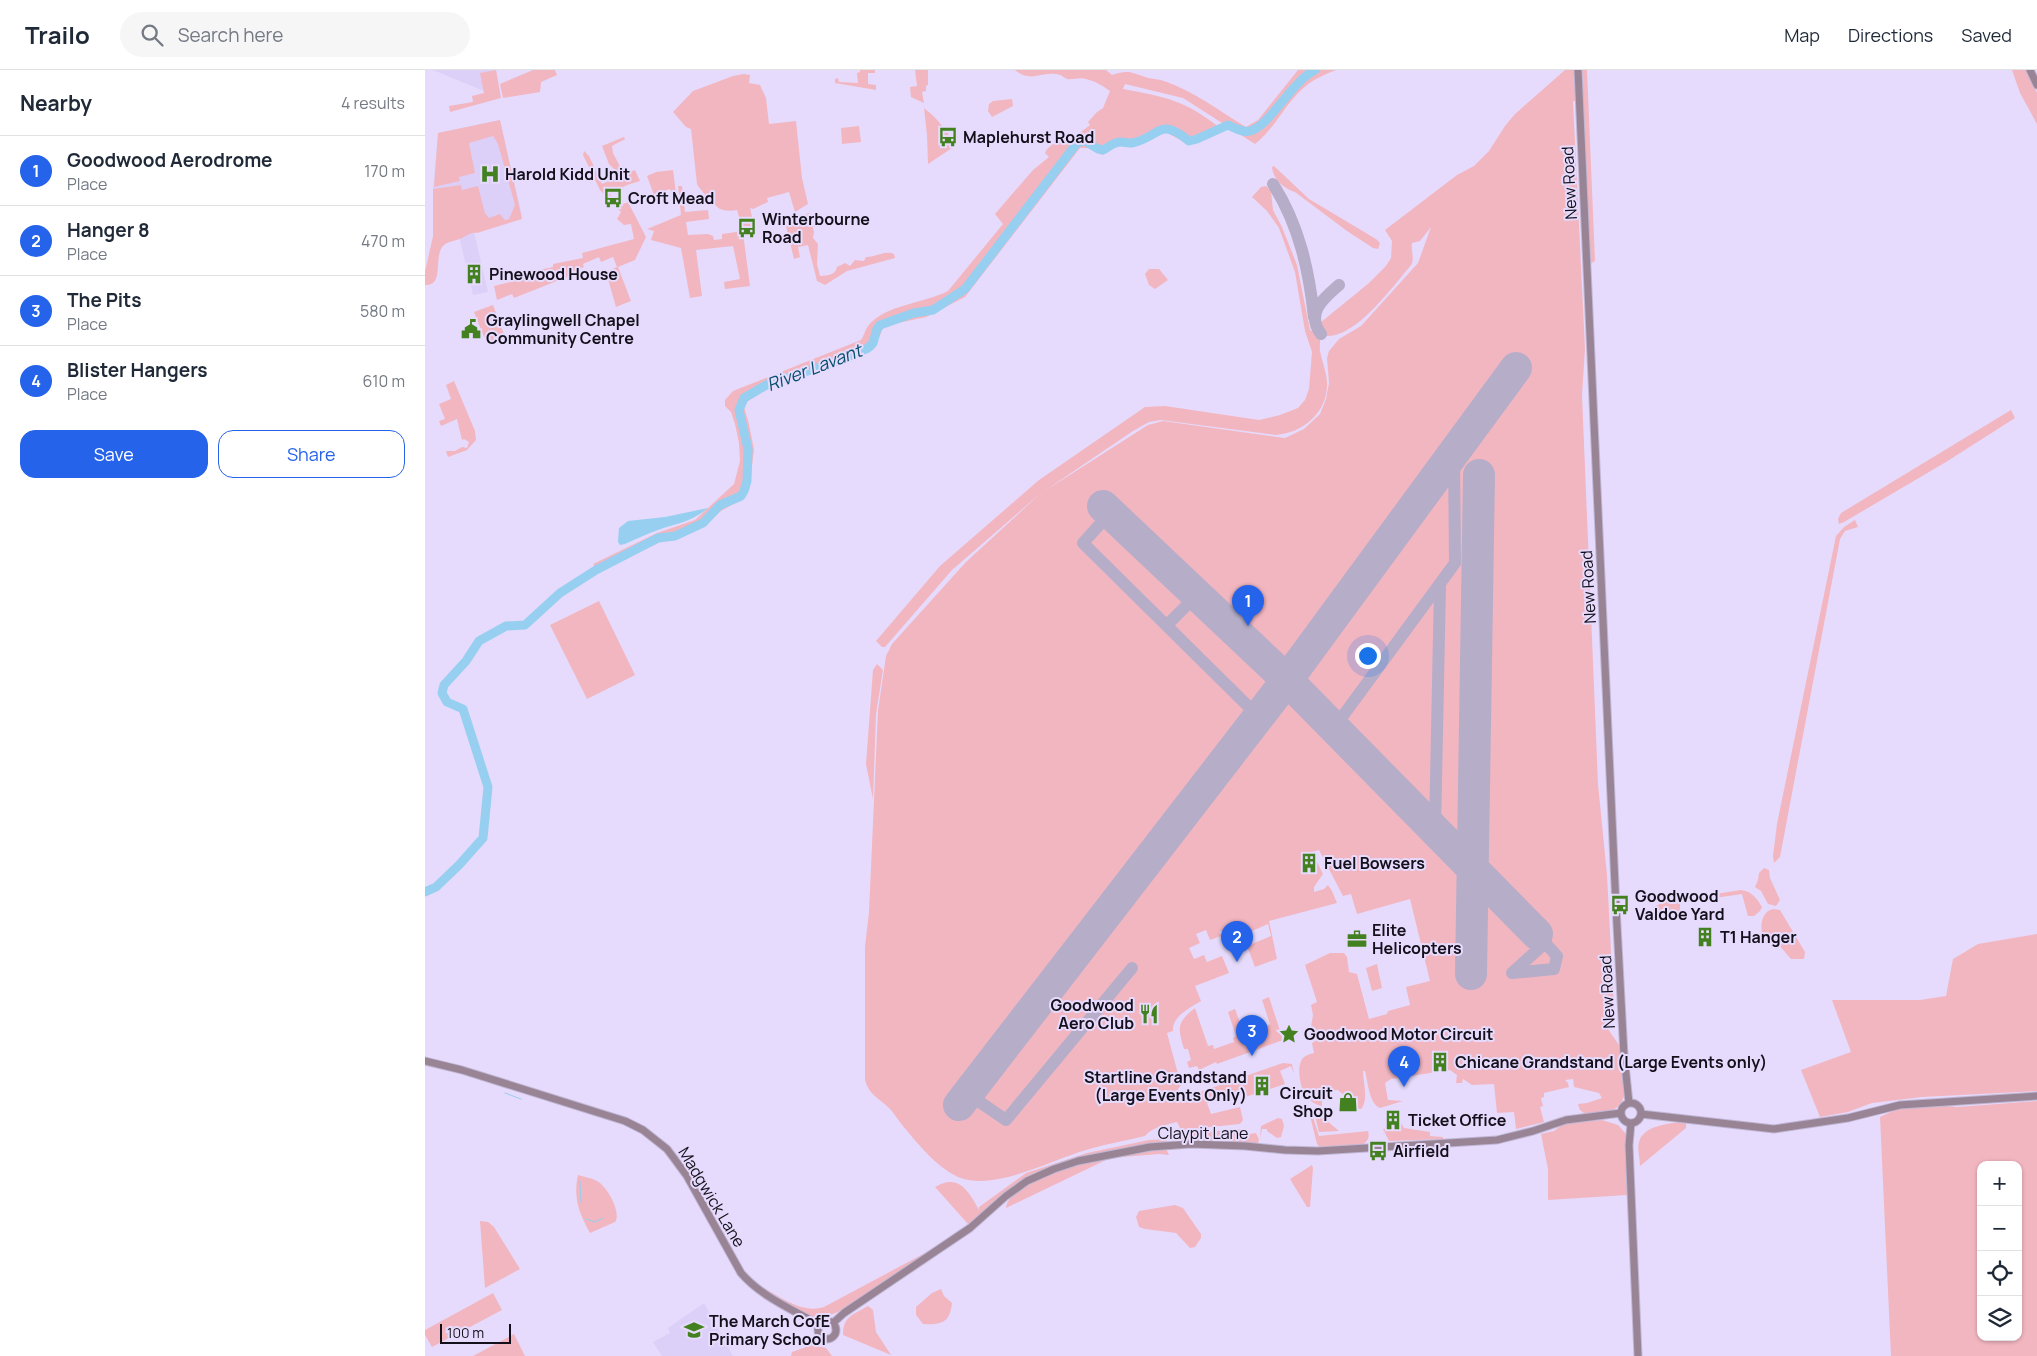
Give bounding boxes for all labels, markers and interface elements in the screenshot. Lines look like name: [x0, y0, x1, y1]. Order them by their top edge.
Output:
search box: [120, 12, 470, 57]
text: Trailo: [25, 18, 90, 51]
icon: search: [138, 21, 166, 49]
text: Search here: [178, 22, 283, 48]
text: Map: [1784, 23, 1820, 47]
text: Directions: [1848, 23, 1933, 47]
text: Saved: [1961, 23, 2012, 47]
text: Nearby: [20, 89, 92, 117]
text: 4 results: [341, 92, 405, 114]
bus stop icon: Maplehurst Road: [937, 126, 959, 148]
place label: Maplehurst Road: [963, 126, 1094, 148]
street label: New Road: [1556, 146, 1582, 220]
text: Goodwood Aerodrome: [67, 147, 273, 173]
text: 1: [32, 160, 40, 182]
text: 170 m: [364, 160, 405, 182]
hospital icon: Harold Kidd Unit: [479, 163, 501, 185]
place label: Harold Kidd Unit: [505, 163, 630, 185]
text: Place: [67, 173, 107, 195]
bus stop icon: Croft Mead: [602, 187, 624, 209]
place label: Croft Mead: [628, 187, 714, 209]
place label: Winterbourne Road: [762, 208, 870, 248]
text: Hanger 8: [67, 217, 150, 243]
bus stop icon: Winterbourne Road: [736, 217, 758, 239]
text: 2: [31, 230, 41, 252]
text: 470 m: [361, 230, 405, 252]
text: Place: [67, 243, 107, 265]
building icon: Pinewood House: [463, 263, 485, 285]
place label: Pinewood House: [489, 263, 618, 285]
text: The Pits: [67, 287, 142, 313]
text: 3: [31, 300, 41, 322]
text: 580 m: [360, 300, 405, 322]
place label: Graylingwell Chapel Community Centre: [486, 309, 640, 349]
text: Place: [67, 313, 107, 335]
public building icon: Graylingwell Chapel Community Centre: [460, 318, 482, 340]
water label: River Lavant: [763, 337, 867, 396]
text: Blister Hangers: [67, 357, 208, 383]
text: 4: [31, 370, 41, 392]
text: 610 m: [363, 370, 405, 392]
text: Place: [67, 383, 107, 405]
button: Save: [20, 430, 208, 478]
button: Share: [218, 430, 405, 478]
street label: New Road: [1575, 550, 1601, 624]
pin: 1: [1232, 585, 1264, 626]
your location: [1355, 643, 1381, 669]
building icon: Fuel Bowsers: [1298, 852, 1320, 874]
place label: Fuel Bowsers: [1324, 852, 1425, 874]
place label: Goodwood Valdoe Yard: [1635, 885, 1725, 925]
bus stop icon: Goodwood Valdoe Yard: [1609, 894, 1631, 916]
place label: Elite Helicopters: [1372, 919, 1462, 959]
pin: 2: [1221, 921, 1253, 962]
building icon: T1 Hanger: [1694, 926, 1716, 948]
place label: T1 Hanger: [1720, 926, 1797, 948]
office icon: Elite Helicopters: [1346, 928, 1368, 950]
street label: New Road: [1594, 955, 1620, 1029]
place label: Goodwood Aero Club: [1050, 994, 1134, 1034]
restaurant icon: Goodwood Aero Club: [1138, 1003, 1160, 1025]
pin: 3: [1236, 1015, 1268, 1056]
place icon: Goodwood Motor Circuit: [1278, 1023, 1300, 1045]
place label: Goodwood Motor Circuit: [1304, 1023, 1493, 1045]
pin: 4: [1388, 1046, 1420, 1087]
building icon: Chicane Grandstand (Large Events only): [1429, 1051, 1451, 1073]
place label: Chicane Grandstand (Large Events only): [1455, 1051, 1767, 1073]
place label: Startline Grandstand (Large Events Only): [1084, 1066, 1247, 1106]
building icon: Startline Grandstand (Large Events Only): [1251, 1075, 1273, 1097]
place label: Circuit Shop: [1280, 1082, 1333, 1122]
shop icon: Circuit Shop: [1337, 1091, 1359, 1113]
building icon: Ticket Office: [1382, 1109, 1404, 1131]
place label: Ticket Office: [1408, 1109, 1507, 1131]
street label: Claypit Lane: [1158, 1122, 1248, 1144]
bus stop icon: Airfield: [1367, 1140, 1389, 1162]
place label: Airfield: [1393, 1140, 1449, 1162]
street label: Madgwick Lane: [673, 1143, 751, 1251]
map controls: [1977, 1161, 2022, 1341]
button: +: [1977, 1161, 2022, 1206]
button: −: [1977, 1206, 2022, 1251]
button: locate: [1977, 1251, 2022, 1296]
button: layers: [1977, 1296, 2022, 1341]
place label: The March CofE Primary School: [709, 1310, 830, 1350]
school or university icon: The March CofE Primary School: [683, 1319, 705, 1341]
scale bar: [440, 1321, 511, 1344]
text: 100 m: [447, 1323, 484, 1342]

